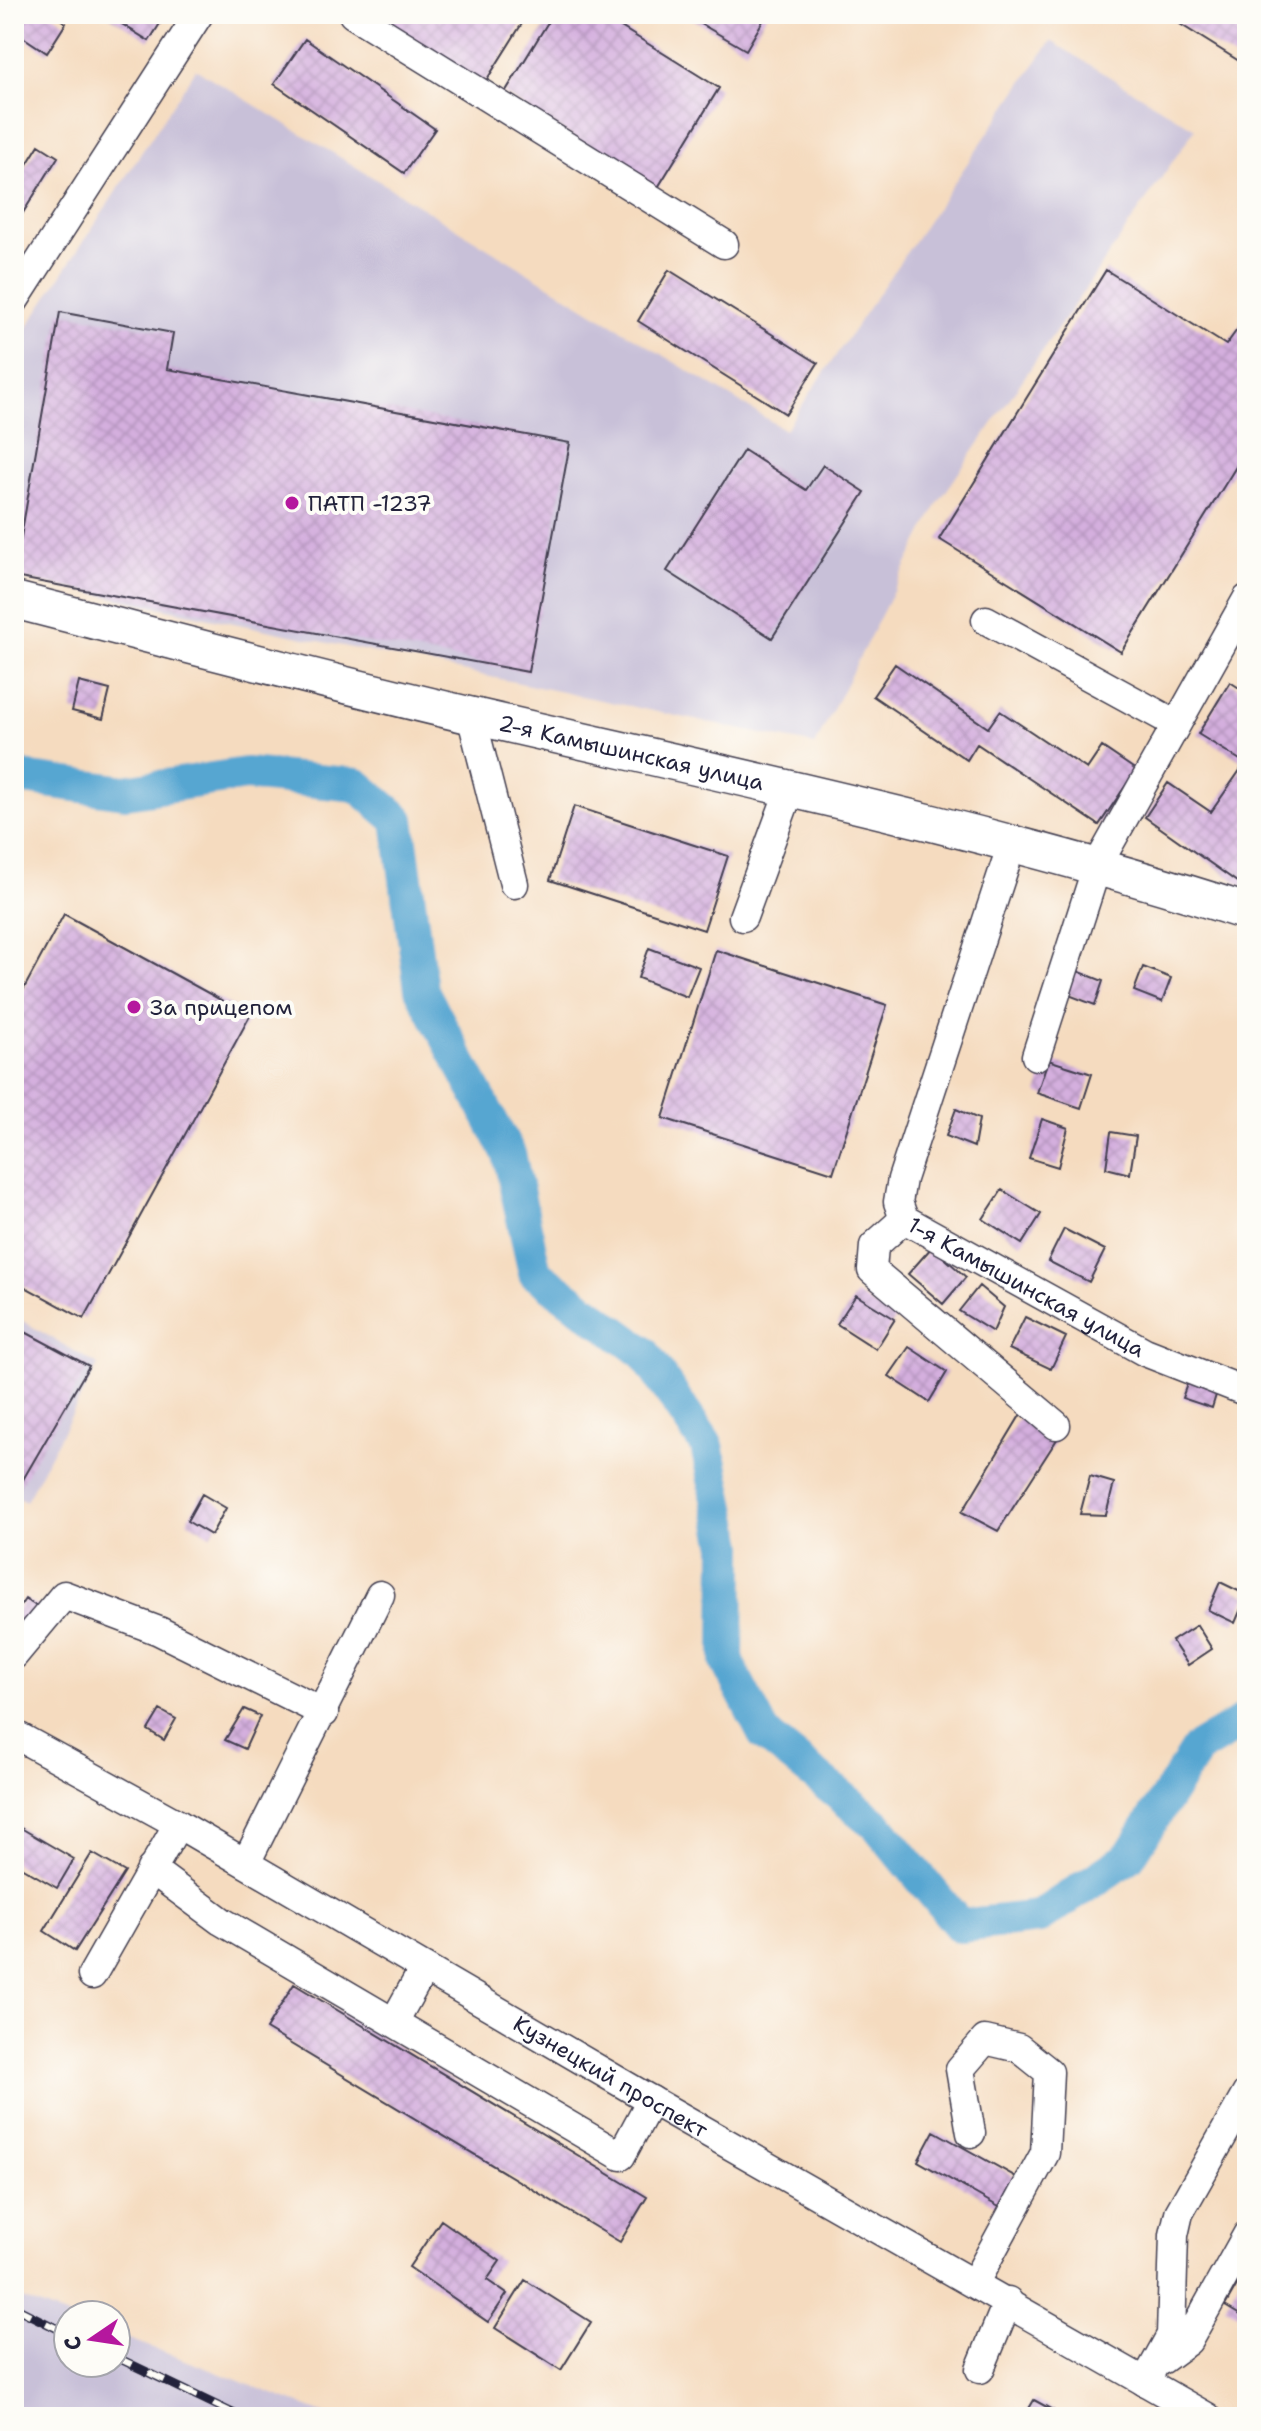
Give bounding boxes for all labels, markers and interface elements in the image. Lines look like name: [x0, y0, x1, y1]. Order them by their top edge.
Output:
place label: ПАТП -1237: [308, 489, 432, 518]
marker: ПАТП -1237: [283, 494, 301, 512]
street label: 2-я Камышинская улица: [496, 708, 767, 797]
place label: За прицепом: [150, 993, 293, 1022]
marker: За прицепом: [125, 998, 143, 1016]
street label: 1-я Камышинская улица: [903, 1210, 1150, 1364]
street label: Кузнецкий проспект: [508, 2009, 714, 2145]
north arrow: [52, 2299, 132, 2379]
text: С: [57, 2334, 89, 2353]

